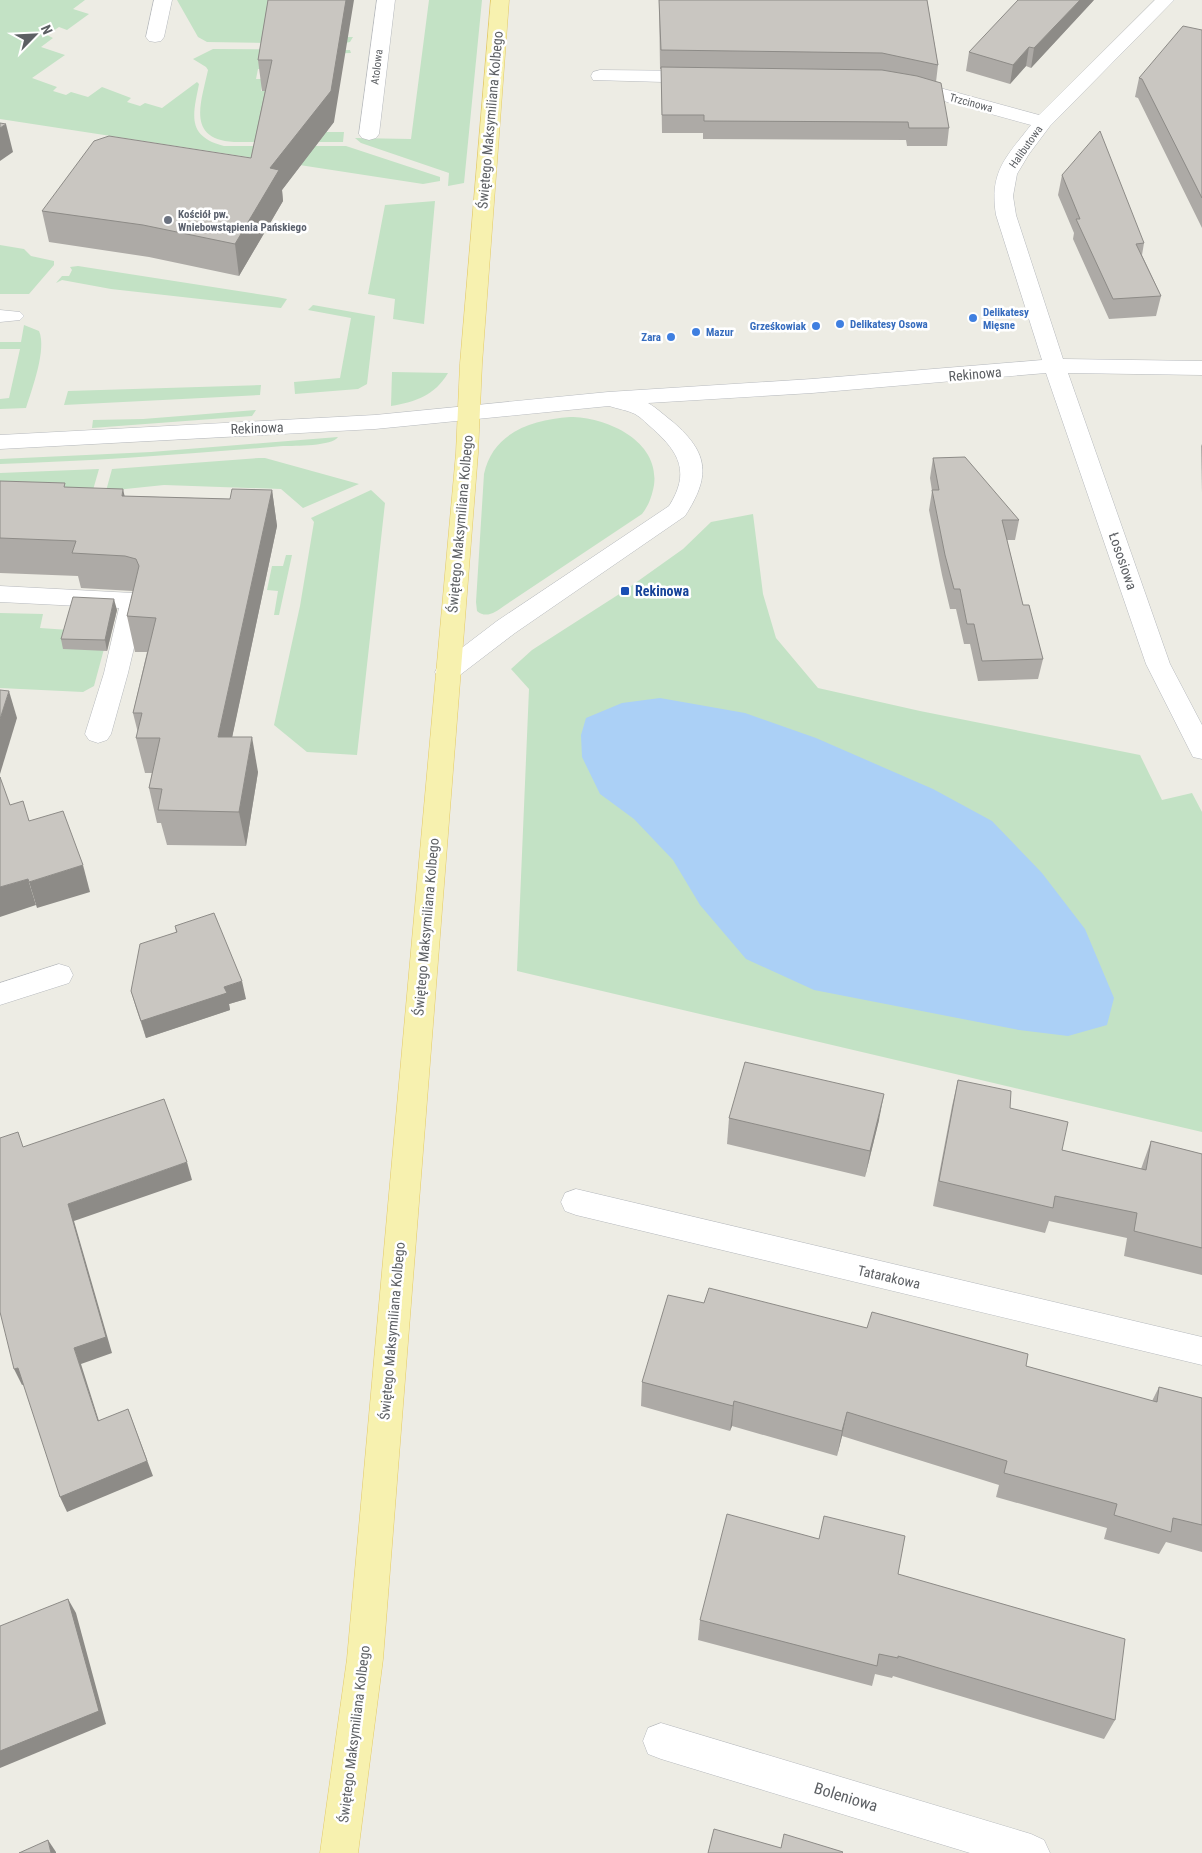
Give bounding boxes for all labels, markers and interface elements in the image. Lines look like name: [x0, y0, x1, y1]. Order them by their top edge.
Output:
north arrow: [10, 10, 60, 60]
text: N: [38, 23, 56, 37]
street label: Świętego Maksymiliana Kolbego: [473, 30, 506, 210]
street label: Atolowa: [368, 49, 386, 85]
street label: Trzcinowa: [948, 91, 994, 115]
street label: Halibutowa: [1007, 123, 1045, 171]
place label: Kościół pw. Wniebowstąpienia Pańskiego: [178, 208, 307, 234]
marker: Kościół pw. Wniebowstąpienia Pańskiego: [162, 214, 174, 226]
place label: Delikatesy Mięsne: [983, 306, 1029, 332]
marker: Delikatesy Mięsne: [967, 312, 979, 324]
marker: Delikatesy Osowa: [834, 318, 846, 330]
place label: Delikatesy Osowa: [850, 318, 928, 331]
place label: Grześkowiak: [750, 320, 807, 333]
marker: Grześkowiak: [810, 320, 822, 332]
marker: Mazur: [690, 326, 702, 338]
place label: Mazur: [706, 326, 734, 339]
place label: Zara: [641, 331, 661, 344]
marker: Zara: [665, 331, 677, 343]
street label: Rekinowa: [948, 364, 1002, 384]
street label: Rekinowa: [230, 419, 284, 437]
street label: Świętego Maksymiliana Kolbego: [443, 434, 476, 614]
street label: Łososiowa: [1106, 530, 1140, 592]
place label: Rekinowa: [635, 583, 689, 599]
marker: Rekinowa: [619, 585, 631, 597]
street label: Świętego Maksymiliana Kolbego: [409, 837, 442, 1017]
street label: Świętego Maksymiliana Kolbego: [375, 1241, 408, 1421]
street label: Tatarakowa: [856, 1262, 922, 1292]
street label: Świętego Maksymiliana Kolbego: [334, 1644, 373, 1824]
street label: Boleniowa: [812, 1778, 880, 1816]

